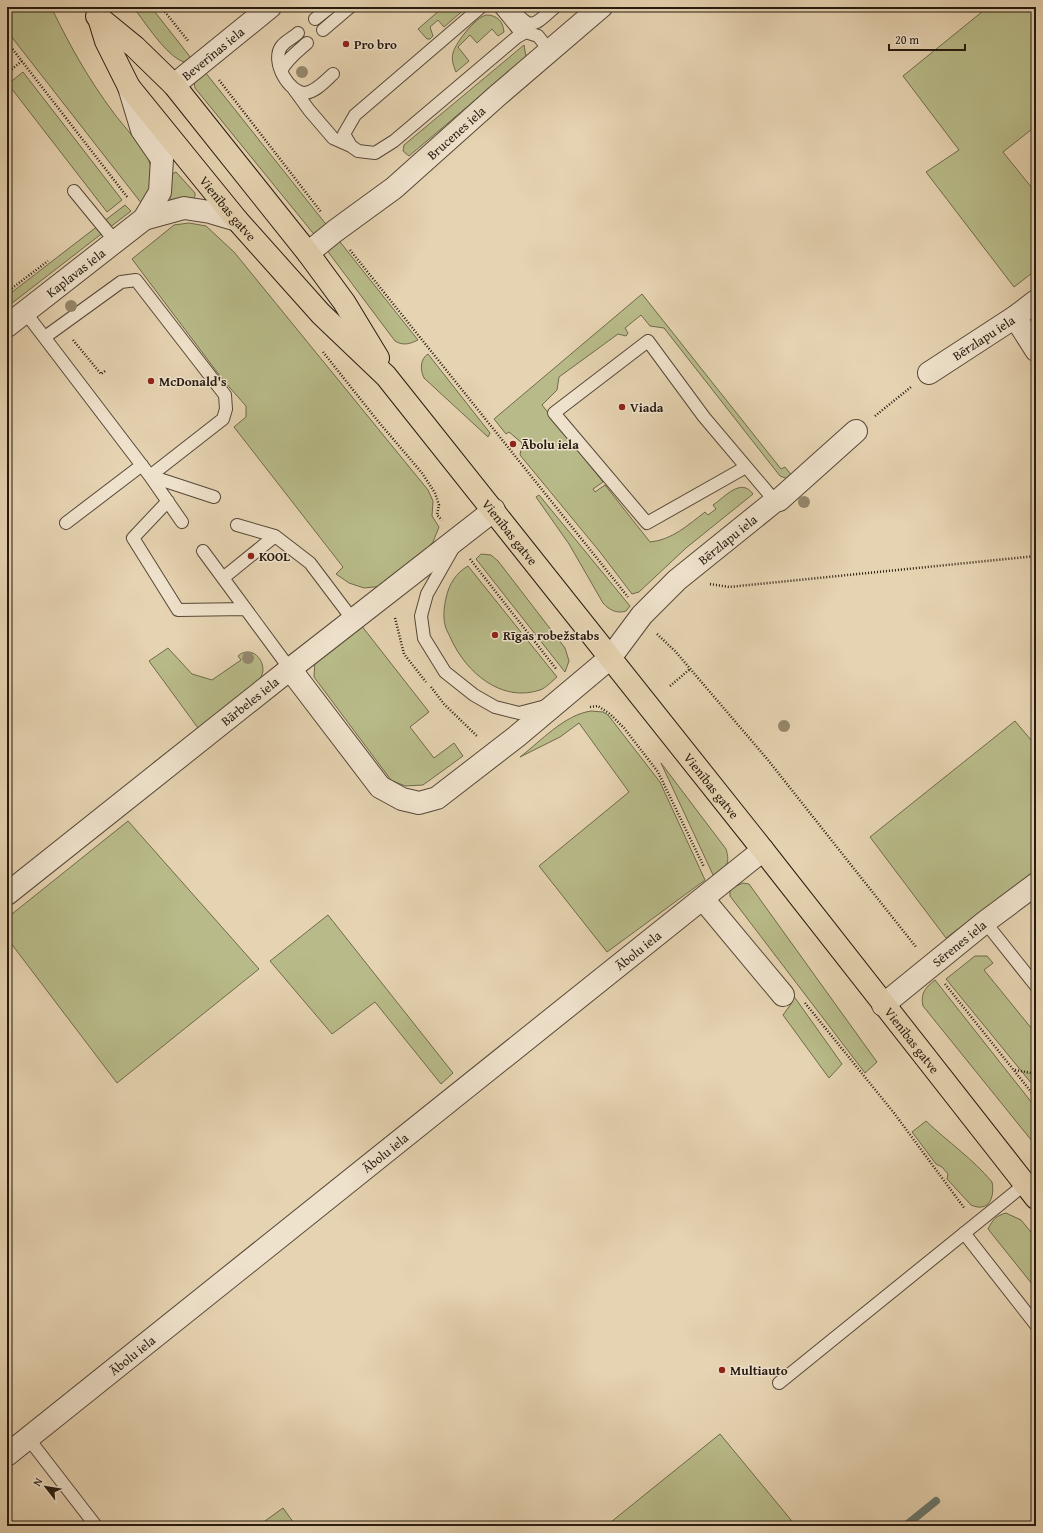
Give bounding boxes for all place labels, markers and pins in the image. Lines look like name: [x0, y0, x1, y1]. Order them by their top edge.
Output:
place label: Pro bro: [354, 35, 397, 54]
marker: Pro bro: [341, 39, 351, 49]
place label: McDonald's: [159, 372, 227, 391]
marker: McDonald's: [146, 376, 156, 386]
place label: Viada: [630, 398, 664, 417]
marker: Viada: [617, 402, 627, 412]
place label: Ābolu iela: [521, 435, 579, 454]
marker: Ābolu iela: [508, 439, 518, 449]
place label: KOOL: [259, 547, 290, 566]
marker: KOOL: [246, 551, 256, 561]
place label: Rīgas robežstabs: [503, 626, 600, 645]
marker: Rīgas robežstabs: [490, 630, 500, 640]
place label: Multiauto: [730, 1361, 788, 1380]
marker: Multiauto: [717, 1365, 727, 1375]

